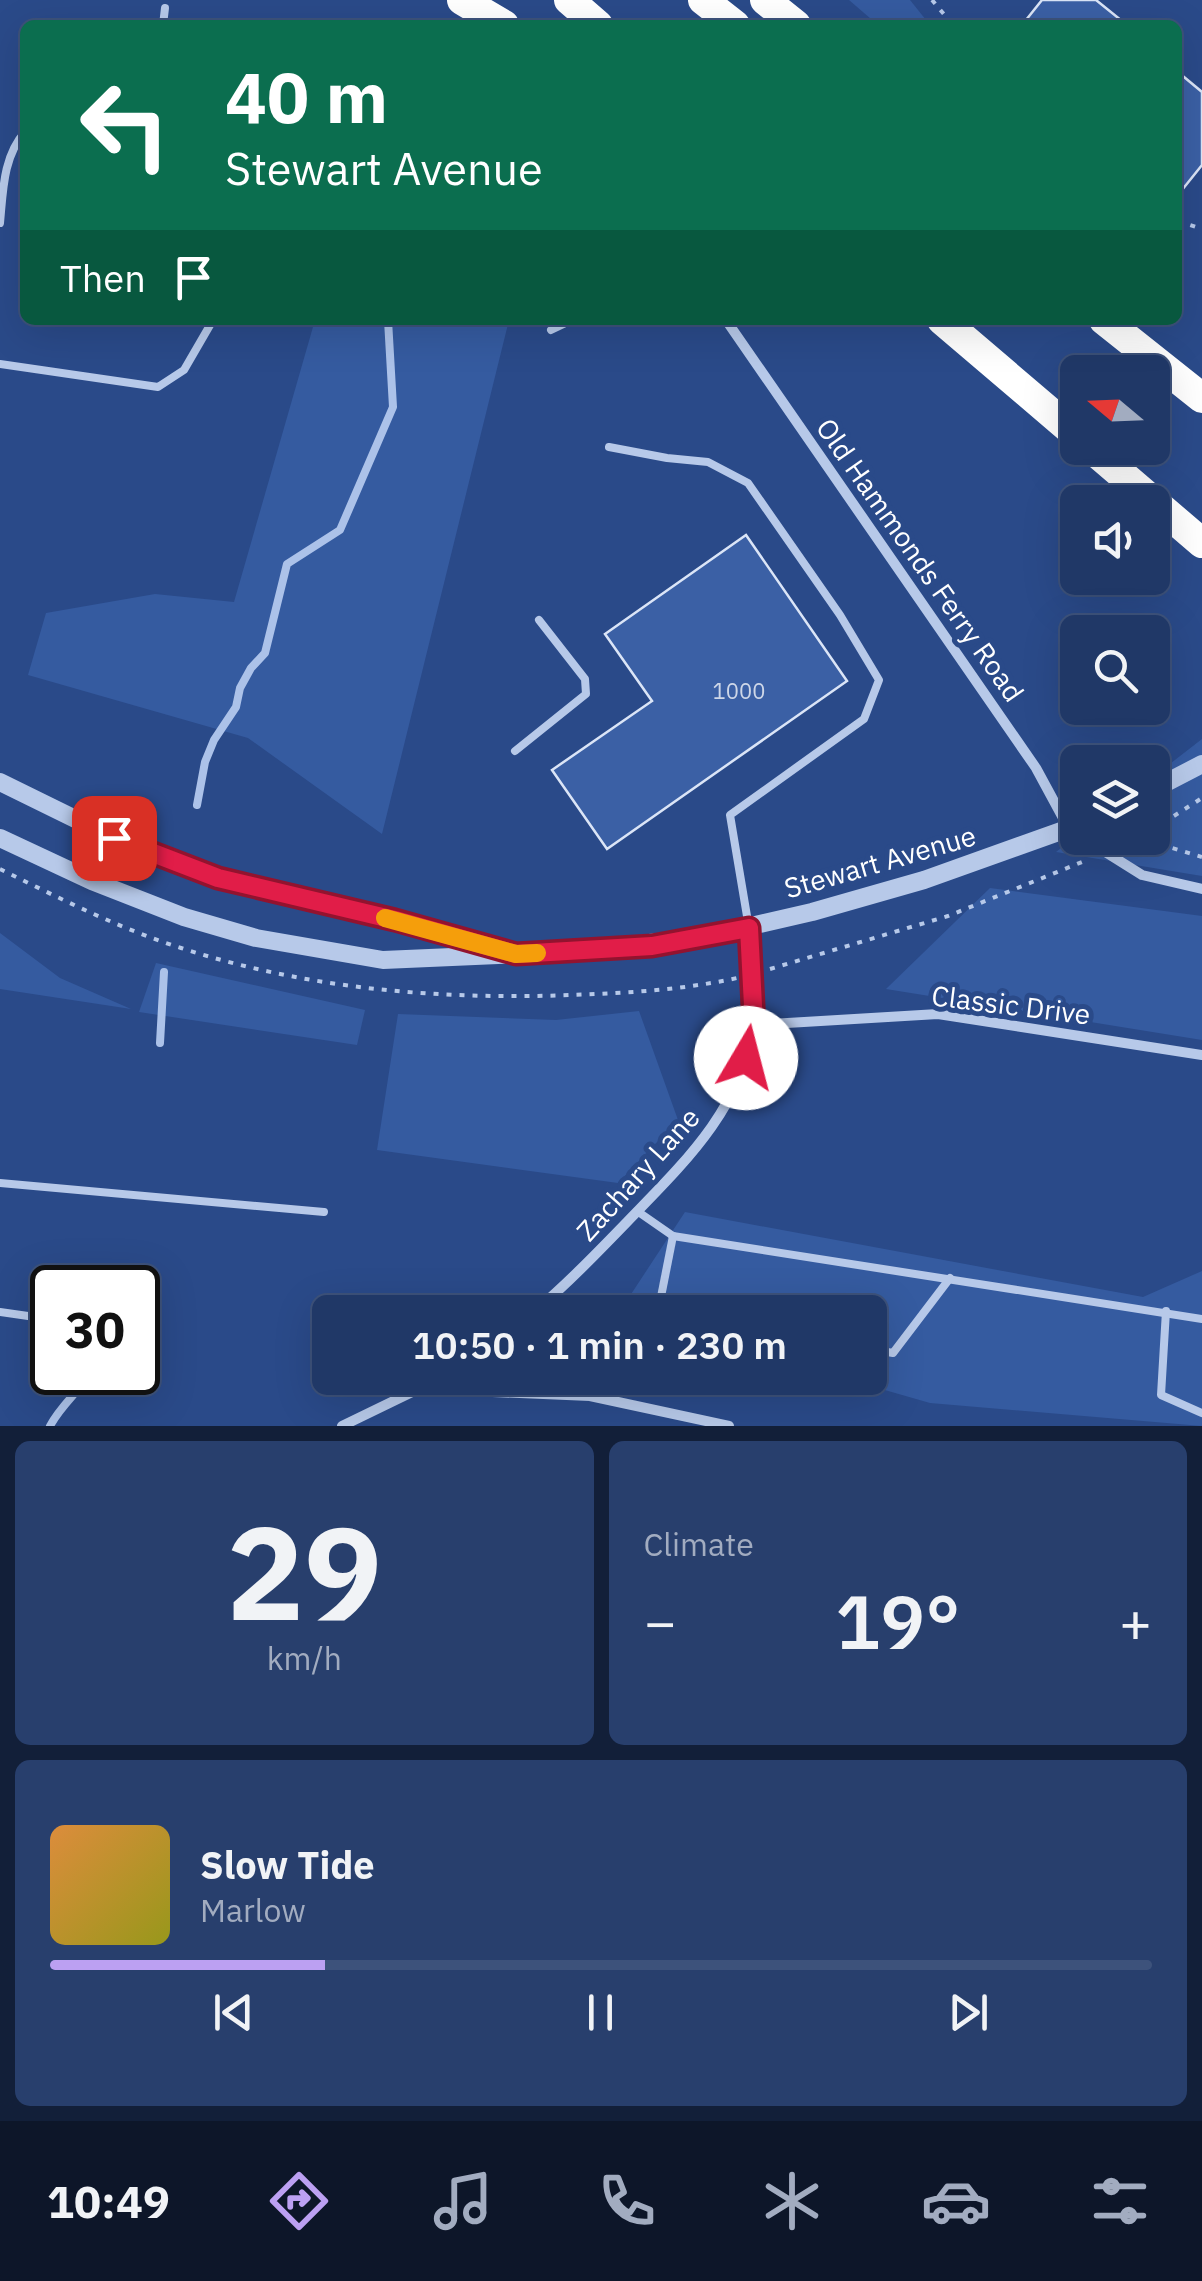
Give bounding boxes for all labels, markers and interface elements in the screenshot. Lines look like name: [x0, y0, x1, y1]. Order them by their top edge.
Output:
text: 40 m: [225, 51, 388, 142]
icon: left: [60, 60, 190, 190]
text: Stewart Avenue: [225, 139, 543, 197]
icon: arrive: [166, 250, 221, 305]
text: Then: [60, 253, 146, 302]
north arrow: [1060, 355, 1170, 465]
map controls: [1060, 355, 1170, 855]
street label: Old Hammonds Ferry Road: [808, 411, 1033, 709]
button: sound: [1060, 485, 1170, 595]
button: search: [1060, 615, 1170, 725]
house number: 1000: [713, 676, 765, 705]
button: layers: [1060, 745, 1170, 855]
pin: [72, 796, 157, 881]
icon: arrive: [87, 811, 142, 866]
street label: Stewart Avenue: [780, 816, 980, 907]
street label: Classic Drive: [930, 976, 1093, 1033]
position arrow: [694, 1006, 798, 1110]
street label: Zachary Lane: [568, 1099, 707, 1248]
speed limit sign: 30: [30, 1265, 160, 1395]
text: 10:50 · 1 min · 230 m: [412, 1320, 787, 1369]
text: 29: [226, 1487, 382, 1656]
text: Climate: [644, 1523, 754, 1565]
text: 19°: [835, 1572, 960, 1670]
text: −: [644, 1586, 677, 1657]
text: +: [1119, 1586, 1152, 1657]
text: km/h: [267, 1637, 342, 1679]
text: Slow Tide: [200, 1840, 375, 1889]
text: Marlow: [200, 1889, 306, 1931]
icon: previous: [206, 1985, 261, 2040]
icon: pause: [573, 1985, 628, 2040]
icon: next: [941, 1985, 996, 2040]
icon: directions: [264, 2166, 334, 2236]
icon: music: [428, 2166, 498, 2236]
icon: phone: [592, 2166, 662, 2236]
icon: climate: [757, 2166, 827, 2236]
icon: car: [921, 2166, 991, 2236]
icon: filters: [1085, 2166, 1155, 2236]
text: 10:49: [47, 2172, 170, 2230]

